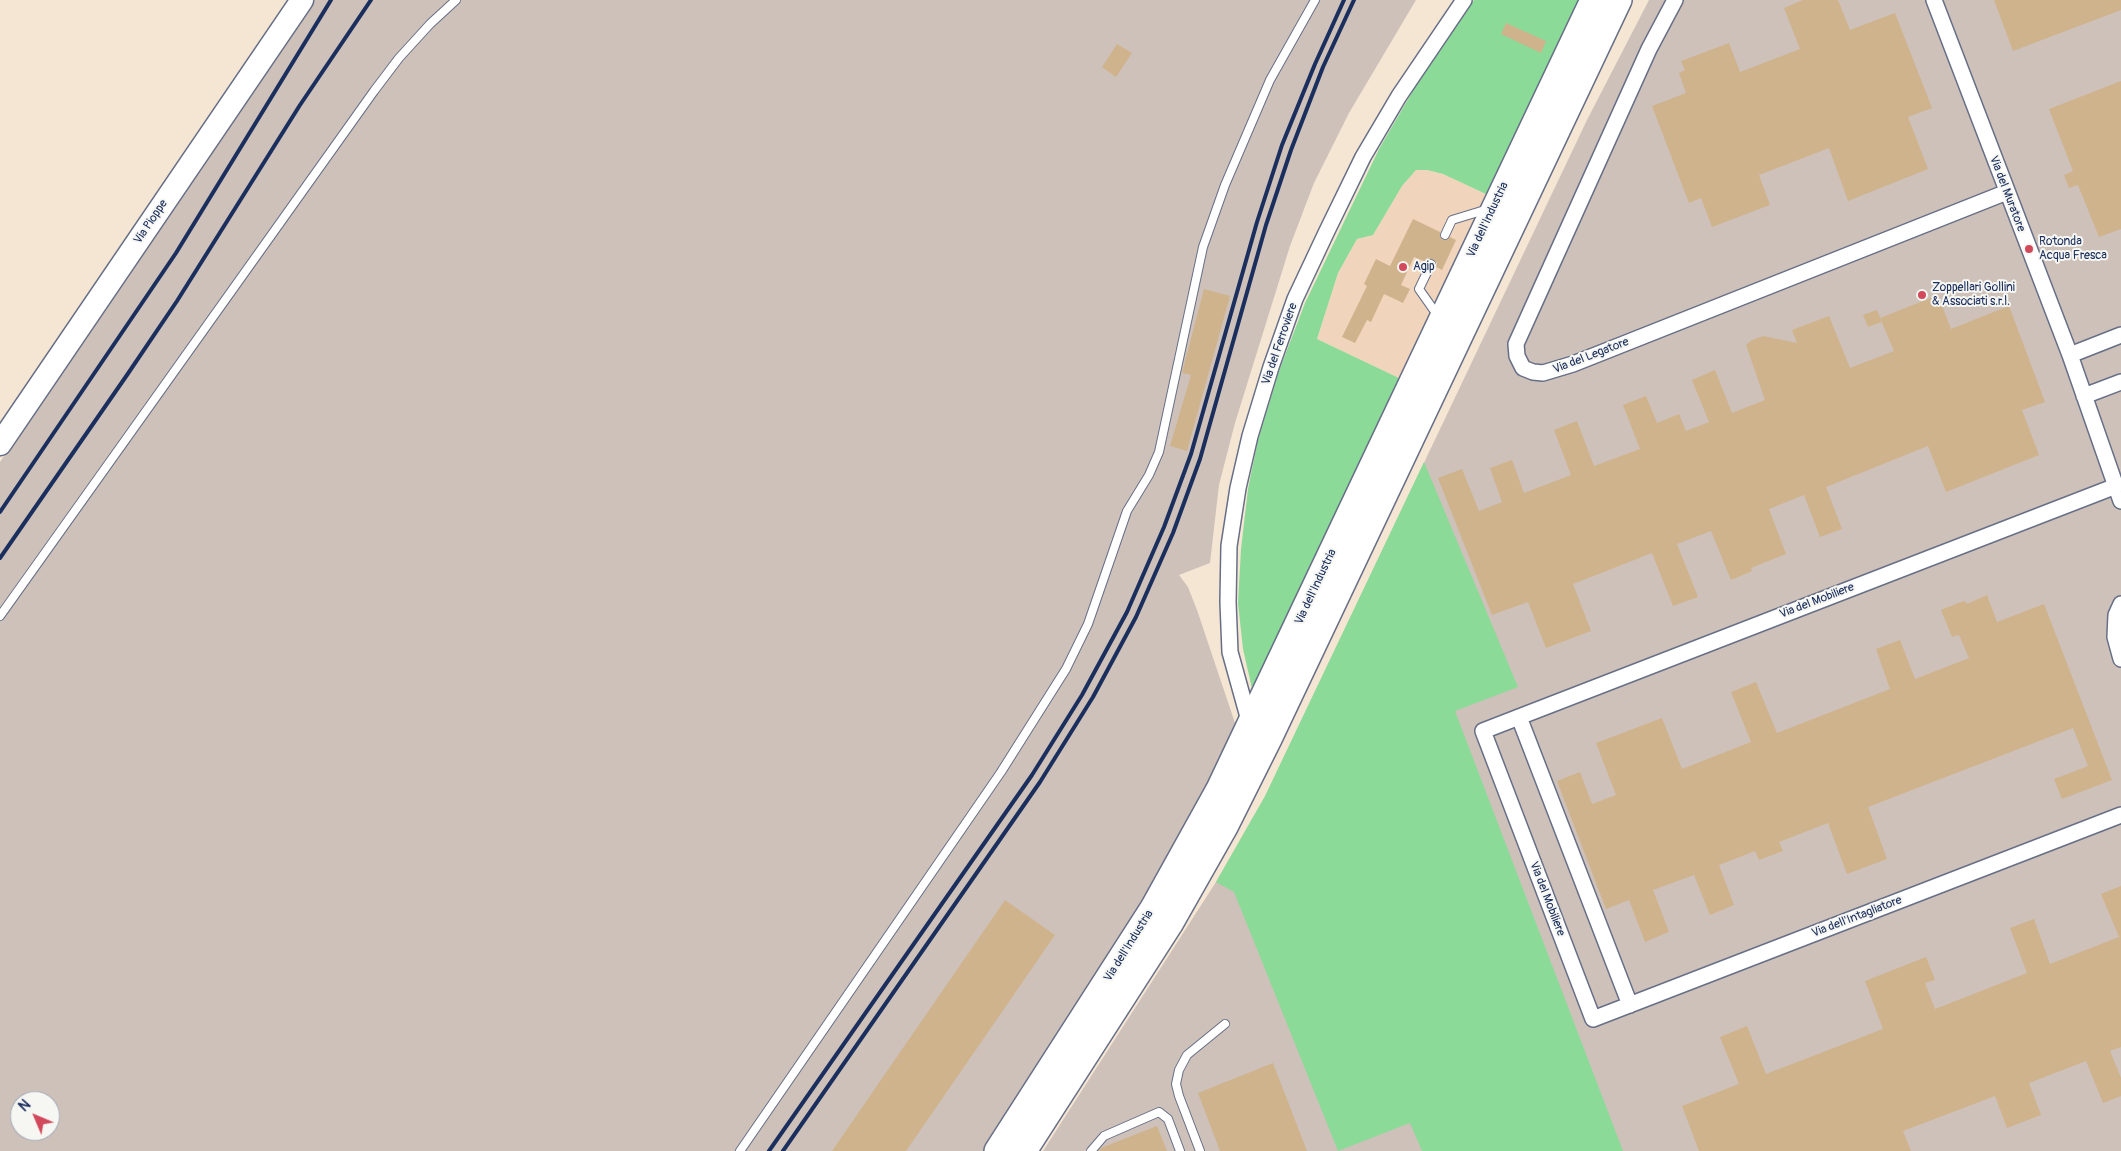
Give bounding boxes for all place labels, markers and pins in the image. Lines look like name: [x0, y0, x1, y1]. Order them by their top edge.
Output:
place label: Rotonda Acqua Fresca: [2039, 235, 2107, 263]
marker: Rotonda Acqua Fresca: [2023, 243, 2035, 255]
place label: Agip: [1413, 260, 1435, 274]
marker: Agip: [1397, 261, 1409, 273]
place label: Zoppellari Gollini & Associati s.r.l.: [1932, 281, 2015, 309]
marker: Zoppellari Gollini & Associati s.r.l.: [1916, 289, 1928, 301]

